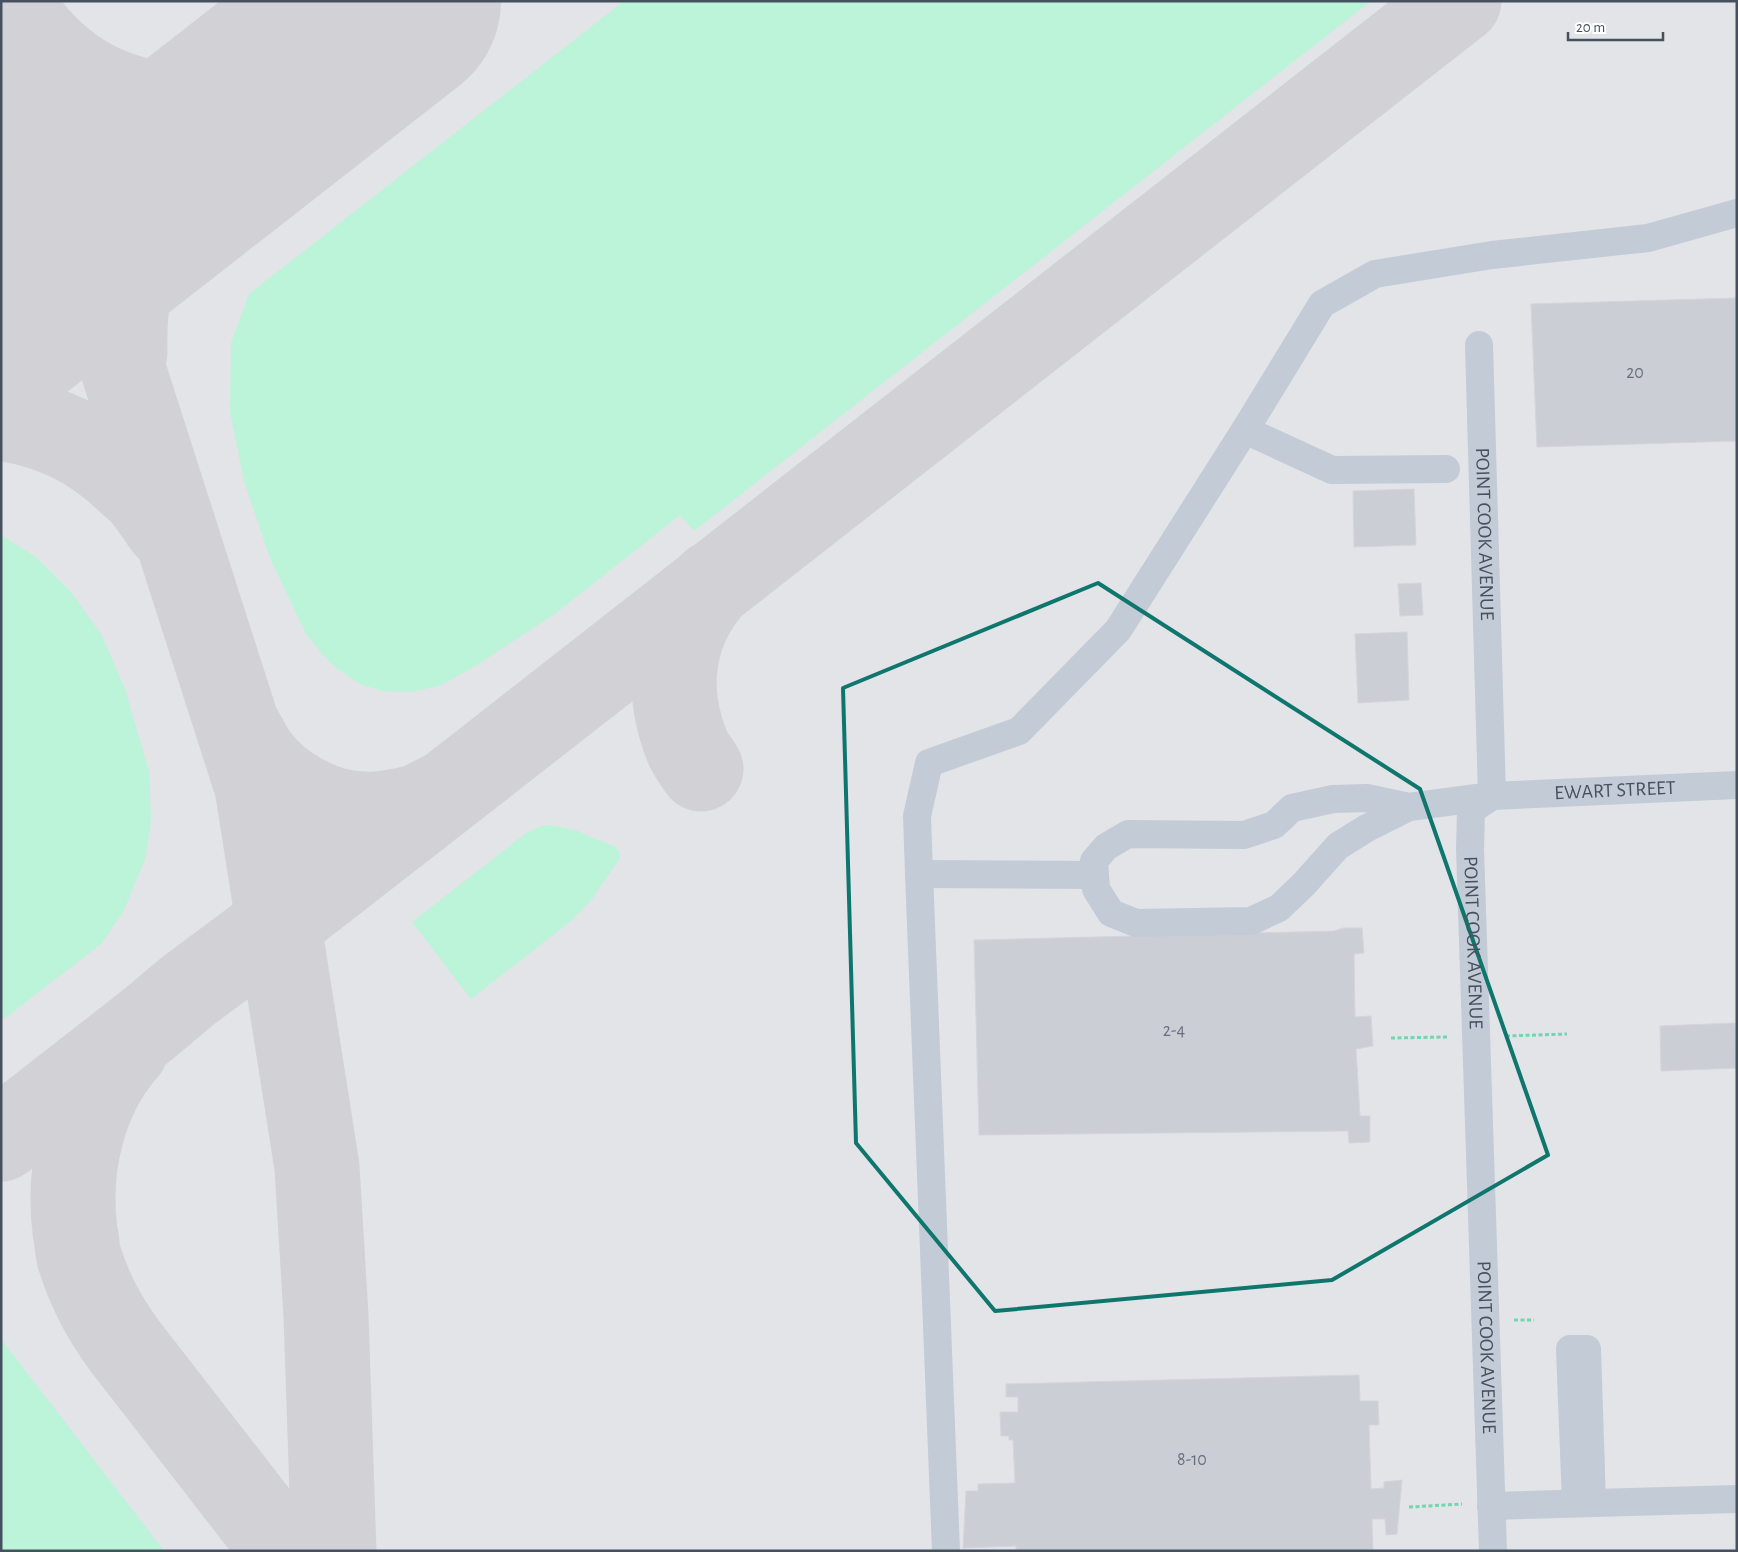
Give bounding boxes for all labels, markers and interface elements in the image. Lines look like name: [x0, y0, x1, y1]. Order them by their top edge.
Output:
scale bar: [1568, 10, 1663, 42]
text: 20 m: [1576, 20, 1605, 35]
house number: 20: [1626, 364, 1644, 382]
street label: POINT COOK AVENUE: [1472, 447, 1497, 621]
street label: EWART STREET: [1554, 778, 1676, 803]
street label: POINT COOK AVENUE: [1460, 856, 1486, 1030]
house number: 2-4: [1163, 1022, 1186, 1040]
street label: POINT COOK AVENUE: [1473, 1261, 1499, 1434]
house number: 8-10: [1177, 1451, 1207, 1469]

